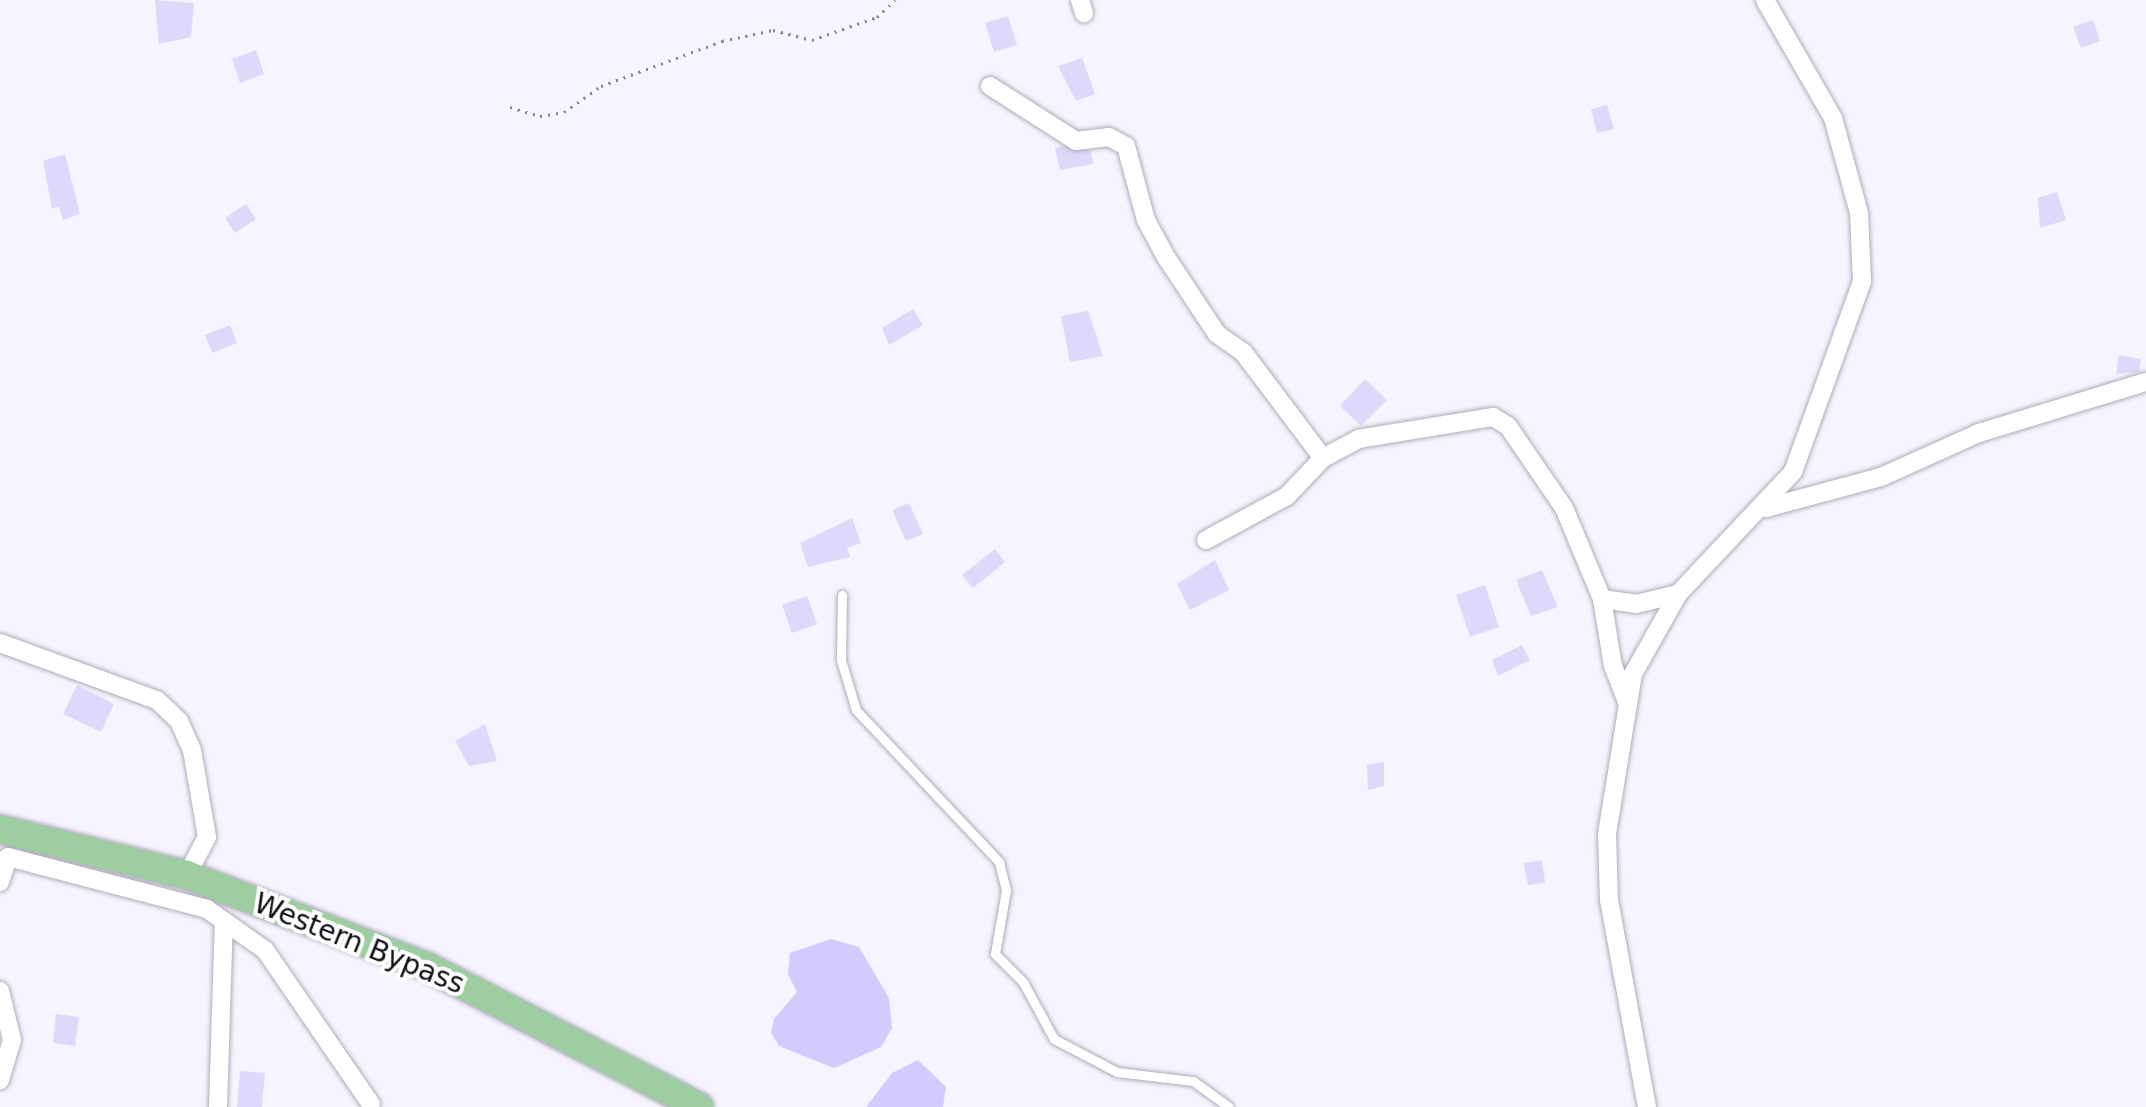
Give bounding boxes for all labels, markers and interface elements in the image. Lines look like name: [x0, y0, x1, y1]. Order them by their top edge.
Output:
street label: Western Bypass: [249, 887, 469, 1001]

